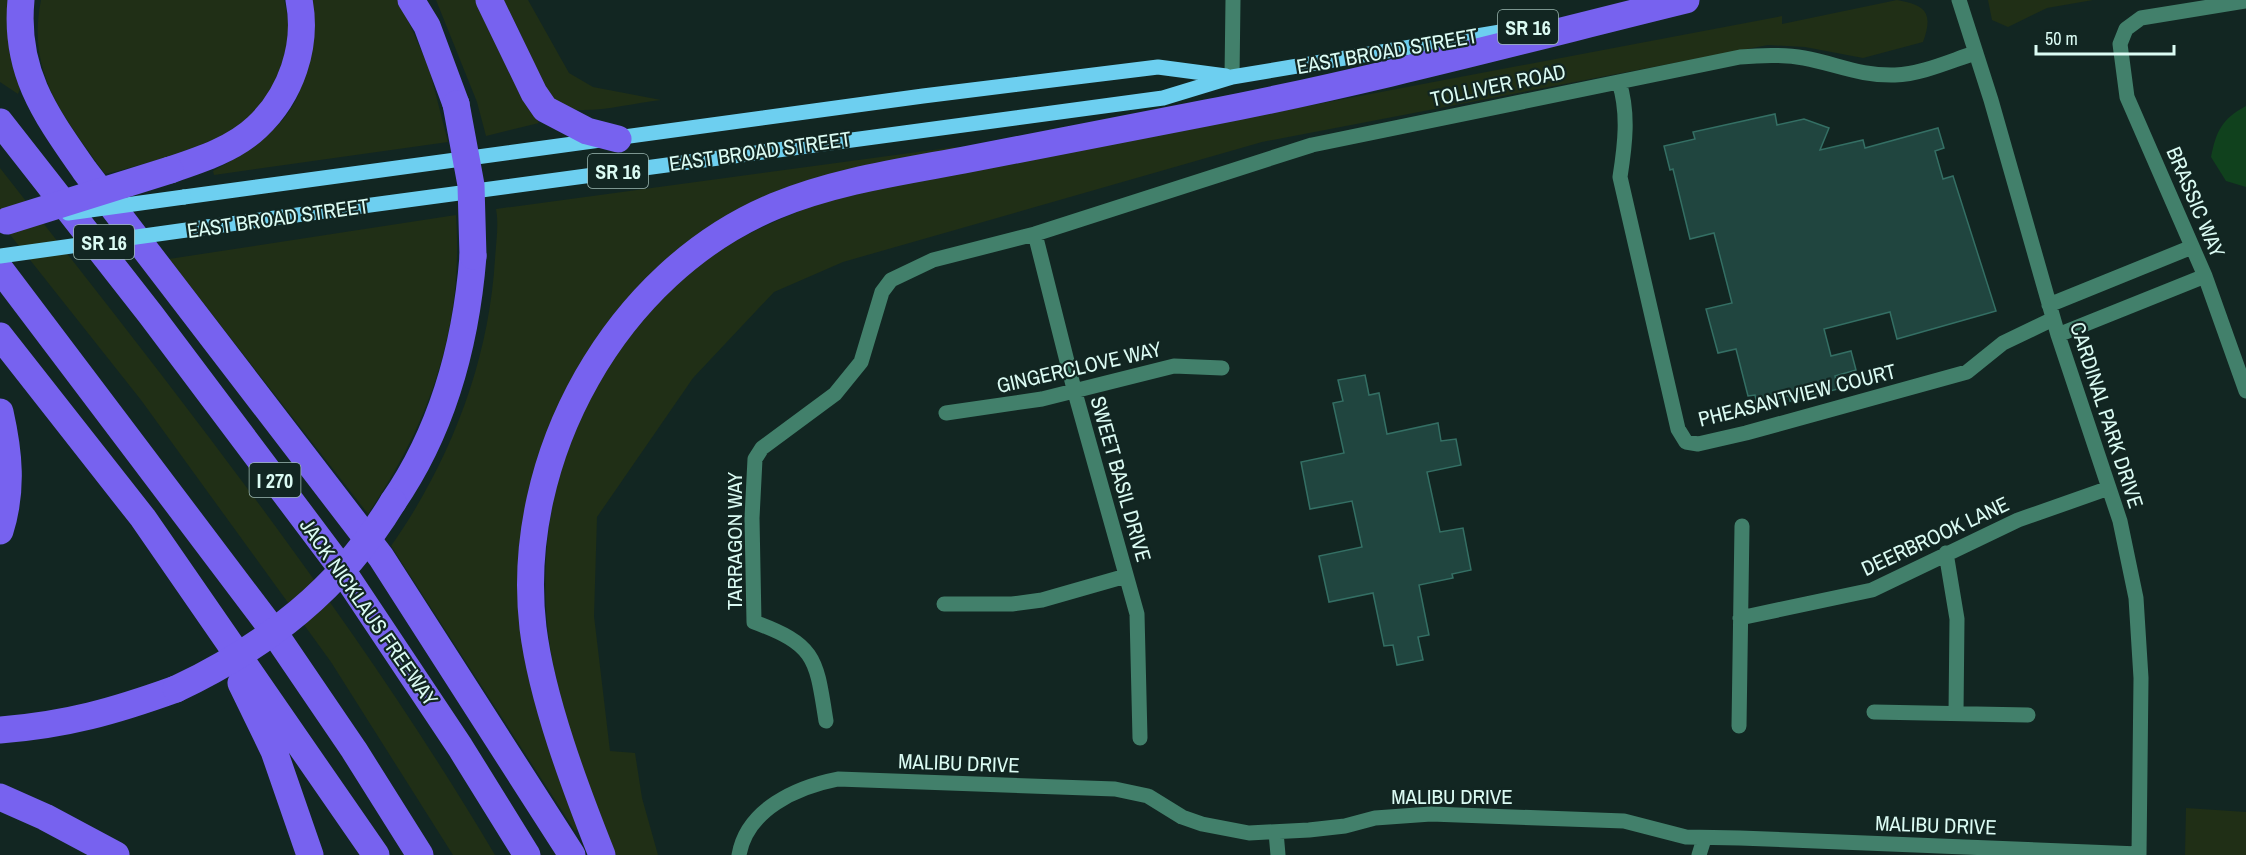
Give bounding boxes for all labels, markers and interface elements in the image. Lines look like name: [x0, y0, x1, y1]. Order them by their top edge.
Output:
road number: SR 16: [1498, 10, 1558, 44]
scale bar: [2036, 18, 2174, 56]
street label: EAST BROAD STREET: [1294, 21, 1480, 81]
text: 50 m: [2045, 26, 2078, 51]
street label: TOLLIVER ROAD: [1428, 57, 1568, 113]
street label: EAST BROAD STREET: [667, 124, 853, 178]
street label: BRASSIC WAY: [2160, 142, 2233, 262]
road number: SR 16: [588, 154, 648, 188]
street label: EAST BROAD STREET: [185, 191, 371, 245]
road number: SR 16: [74, 225, 134, 259]
street label: CARDINAL PARK DRIVE: [2063, 318, 2151, 512]
street label: GINGERCLOVE WAY: [994, 334, 1165, 400]
street label: PHEASANTVIEW COURT: [1695, 356, 1899, 434]
street label: SWEET BASIL DRIVE: [1083, 393, 1159, 565]
road number: I 270: [250, 463, 300, 497]
street label: TARRAGON WAY: [720, 471, 749, 610]
street label: DEERBROOK LANE: [1856, 489, 2014, 583]
street label: JACK NICKLAUS FREEWAY: [293, 512, 445, 712]
street label: MALIBU DRIVE: [898, 746, 1020, 780]
street label: MALIBU DRIVE: [1391, 782, 1513, 811]
street label: MALIBU DRIVE: [1875, 808, 1997, 842]

